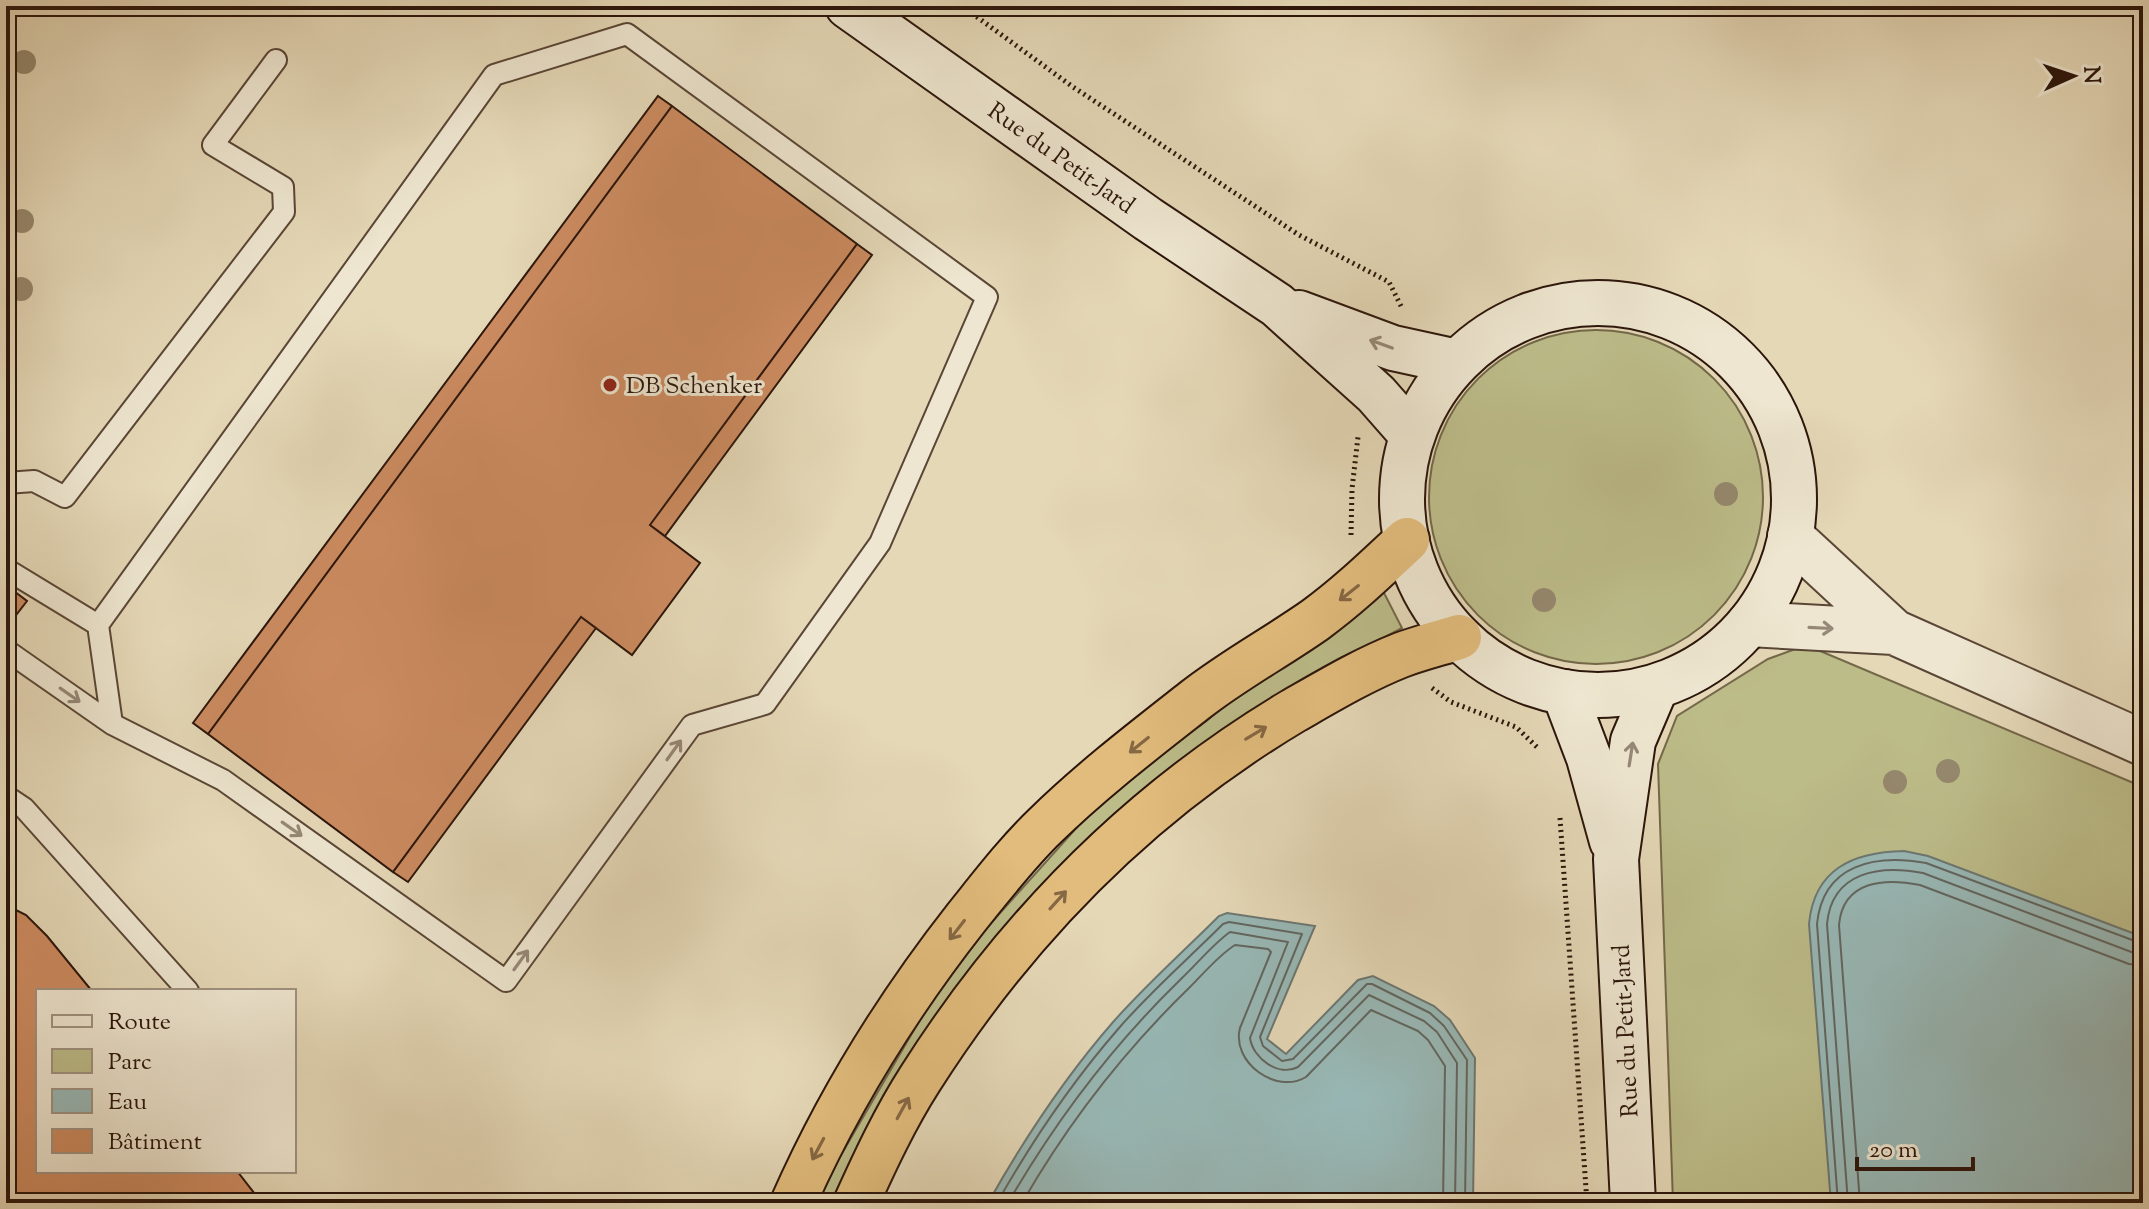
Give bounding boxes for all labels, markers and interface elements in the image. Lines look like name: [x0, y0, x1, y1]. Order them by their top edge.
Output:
north arrow: [2033, 36, 2113, 116]
text: N: [2074, 66, 2106, 85]
street label: Rue du Petit-Jard: [980, 95, 1141, 224]
one-way arrow: [1369, 335, 1394, 350]
place label: DB Schenker: [626, 370, 762, 404]
marker: DB Schenker: [601, 376, 619, 394]
one-way arrow: [1339, 584, 1360, 602]
one-way arrow: [1807, 621, 1834, 636]
one-way arrow: [58, 687, 80, 703]
one-way arrow: [1244, 725, 1267, 741]
one-way arrow: [1129, 737, 1150, 754]
one-way arrow: [665, 740, 682, 761]
one-way arrow: [1624, 742, 1639, 767]
one-way arrow: [281, 820, 302, 837]
one-way arrow: [1049, 891, 1067, 911]
one-way arrow: [948, 919, 965, 940]
street label: Rue du Petit-Jard: [1605, 943, 1649, 1118]
one-way arrow: [513, 950, 529, 972]
legend: [36, 989, 296, 1173]
text: Route: [108, 1006, 171, 1040]
text: Parc: [108, 1046, 152, 1080]
text: Eau: [108, 1086, 147, 1120]
one-way arrow: [896, 1097, 912, 1121]
scale bar: [1857, 1121, 1973, 1171]
text: Bâtiment: [108, 1126, 202, 1160]
text: 20 m: [1869, 1134, 1918, 1168]
one-way arrow: [809, 1137, 825, 1160]

